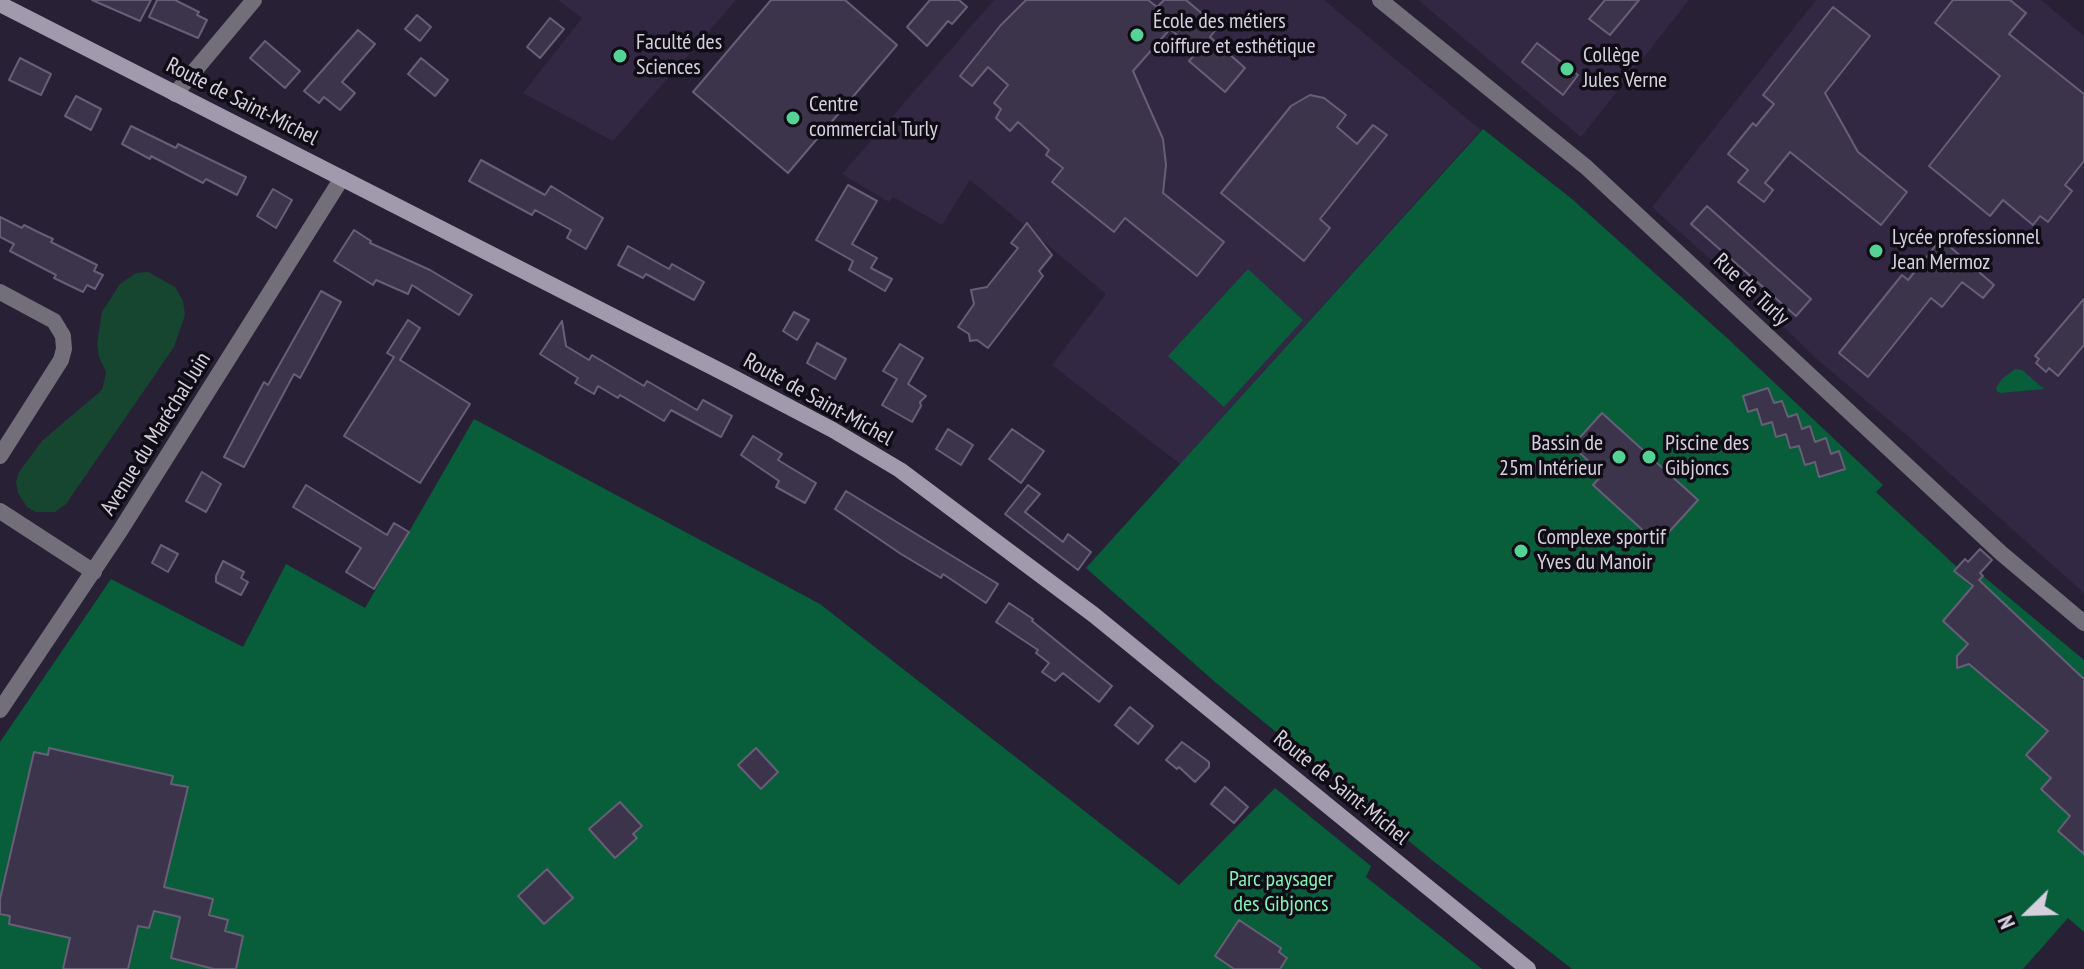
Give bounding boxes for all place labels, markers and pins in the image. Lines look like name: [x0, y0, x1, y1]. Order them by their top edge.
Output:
place label: École des métiers coiffure et esthétique: [1153, 9, 1315, 60]
marker: École des métiers coiffure et esthétique: [1128, 26, 1146, 44]
place label: Faculté des Sciences: [636, 30, 722, 82]
place label: Collège Jules Verne: [1583, 43, 1667, 94]
marker: Faculté des Sciences: [611, 47, 629, 65]
marker: Collège Jules Verne: [1558, 60, 1576, 78]
place label: Centre commercial Turly: [809, 92, 938, 144]
marker: Centre commercial Turly: [784, 109, 802, 127]
place label: Lycée professionnel Jean Mermoz: [1892, 225, 2040, 276]
marker: Lycée professionnel Jean Mermoz: [1867, 242, 1885, 260]
place label: Bassin de 25m Intérieur: [1499, 431, 1603, 482]
place label: Piscine des Gibjoncs: [1665, 431, 1749, 482]
marker: Bassin de 25m Intérieur: [1610, 448, 1628, 466]
marker: Piscine des Gibjoncs: [1640, 448, 1658, 466]
place label: Complexe sportif Yves du Manoir: [1537, 525, 1666, 576]
marker: Complexe sportif Yves du Manoir: [1512, 542, 1530, 560]

